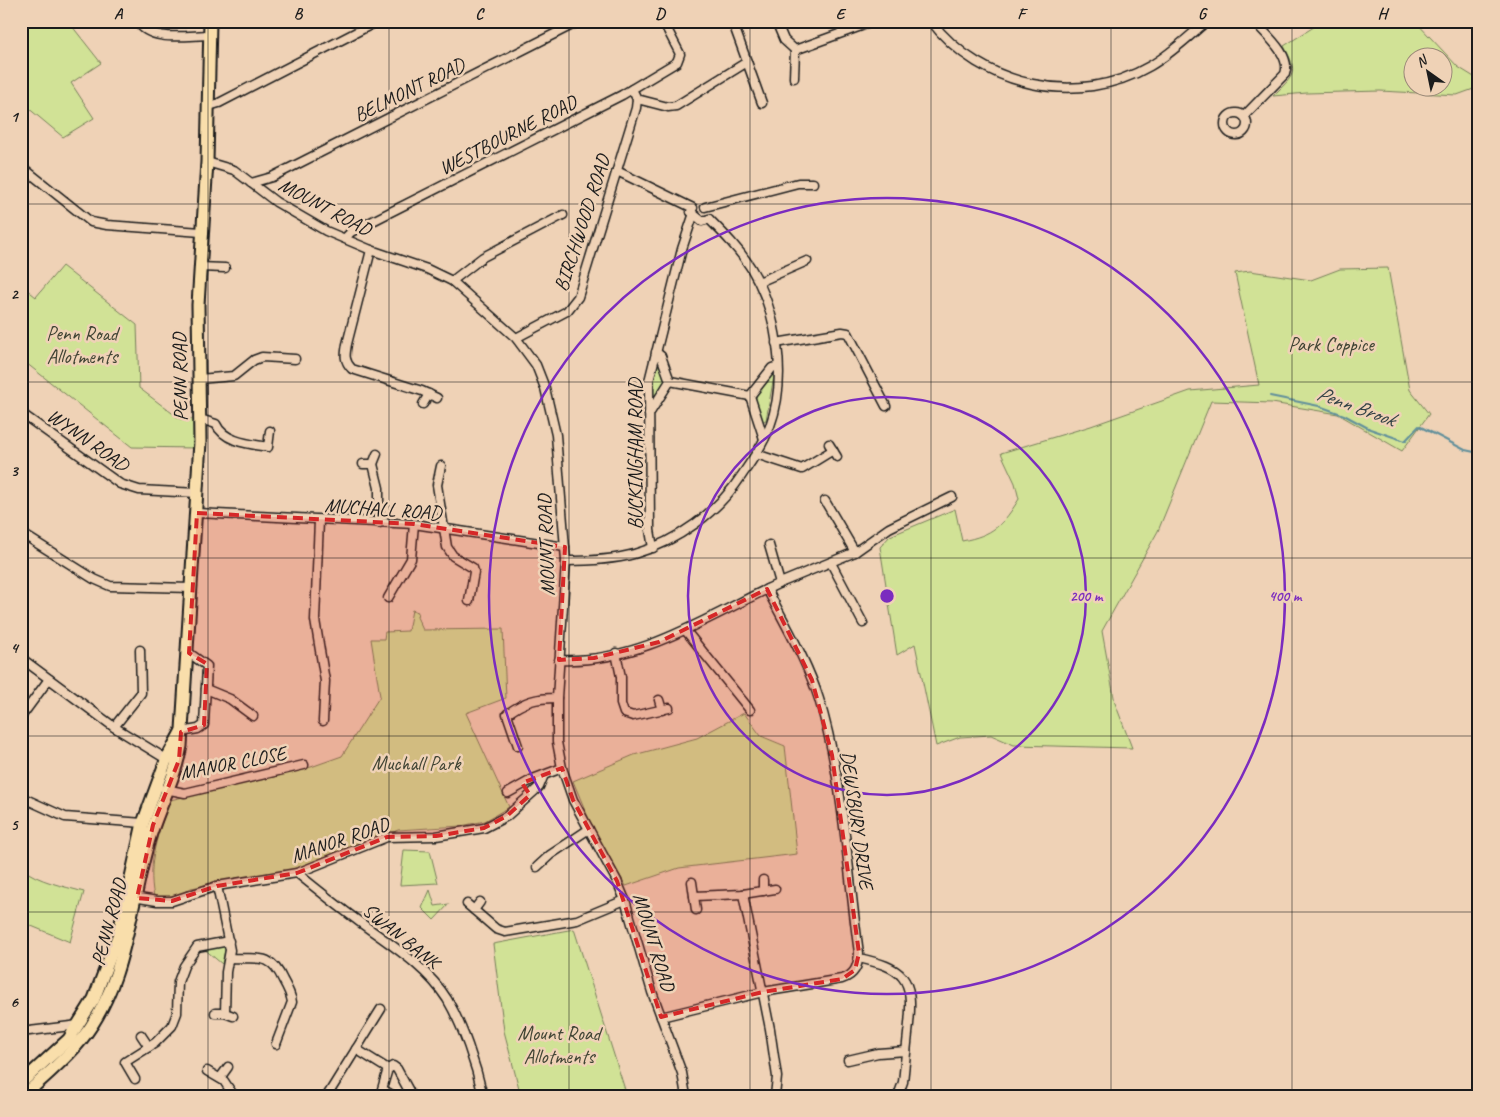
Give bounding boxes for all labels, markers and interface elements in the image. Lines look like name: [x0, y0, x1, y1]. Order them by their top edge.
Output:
text: A: [114, 4, 124, 24]
text: B: [294, 4, 304, 24]
text: C: [475, 4, 485, 24]
text: D: [655, 4, 666, 24]
text: E: [836, 4, 847, 24]
text: F: [1017, 4, 1028, 24]
text: G: [1198, 4, 1208, 24]
text: H: [1377, 4, 1389, 24]
north arrow: [1402, 48, 1452, 98]
text: N: [1413, 51, 1431, 71]
street label: BELMONT ROAD: [350, 52, 470, 128]
street label: WESTBOURNE ROAD: [435, 89, 582, 180]
text: 1: [10, 107, 19, 127]
street label: BIRCHWOOD ROAD: [548, 150, 616, 294]
street label: MOUNT ROAD: [274, 172, 377, 243]
text: 2: [10, 284, 19, 304]
park label: Penn Road Allotments: [46, 321, 121, 369]
street label: PENN ROAD: [167, 331, 193, 421]
park label: Park Coppice: [1288, 332, 1375, 357]
street label: BUCKINGHAM ROAD: [623, 376, 648, 530]
water label: Penn Brook: [1314, 380, 1402, 433]
street label: WYNN ROAD: [42, 403, 136, 479]
text: 3: [10, 461, 19, 481]
street label: MUCHALL ROAD: [324, 492, 444, 526]
street label: MOUNT ROAD: [532, 492, 560, 596]
centre of rings: [878, 587, 896, 605]
text: 200 m: [1070, 587, 1104, 606]
text: 400 m: [1269, 587, 1303, 606]
text: 4: [10, 638, 19, 658]
street label: MANOR CLOSE: [178, 740, 290, 786]
street label: DEWSBURY DRIVE: [835, 749, 879, 893]
park label: Muchall Park: [372, 751, 462, 776]
street label: MANOR ROAD: [288, 811, 394, 868]
text: 5: [11, 815, 20, 835]
street label: PENN ROAD: [85, 875, 133, 968]
street label: MOUNT ROAD: [627, 890, 681, 995]
street label: SWAN BANK: [358, 898, 447, 976]
text: 6: [10, 992, 19, 1012]
park label: Mount Road Allotments: [518, 1021, 604, 1069]

